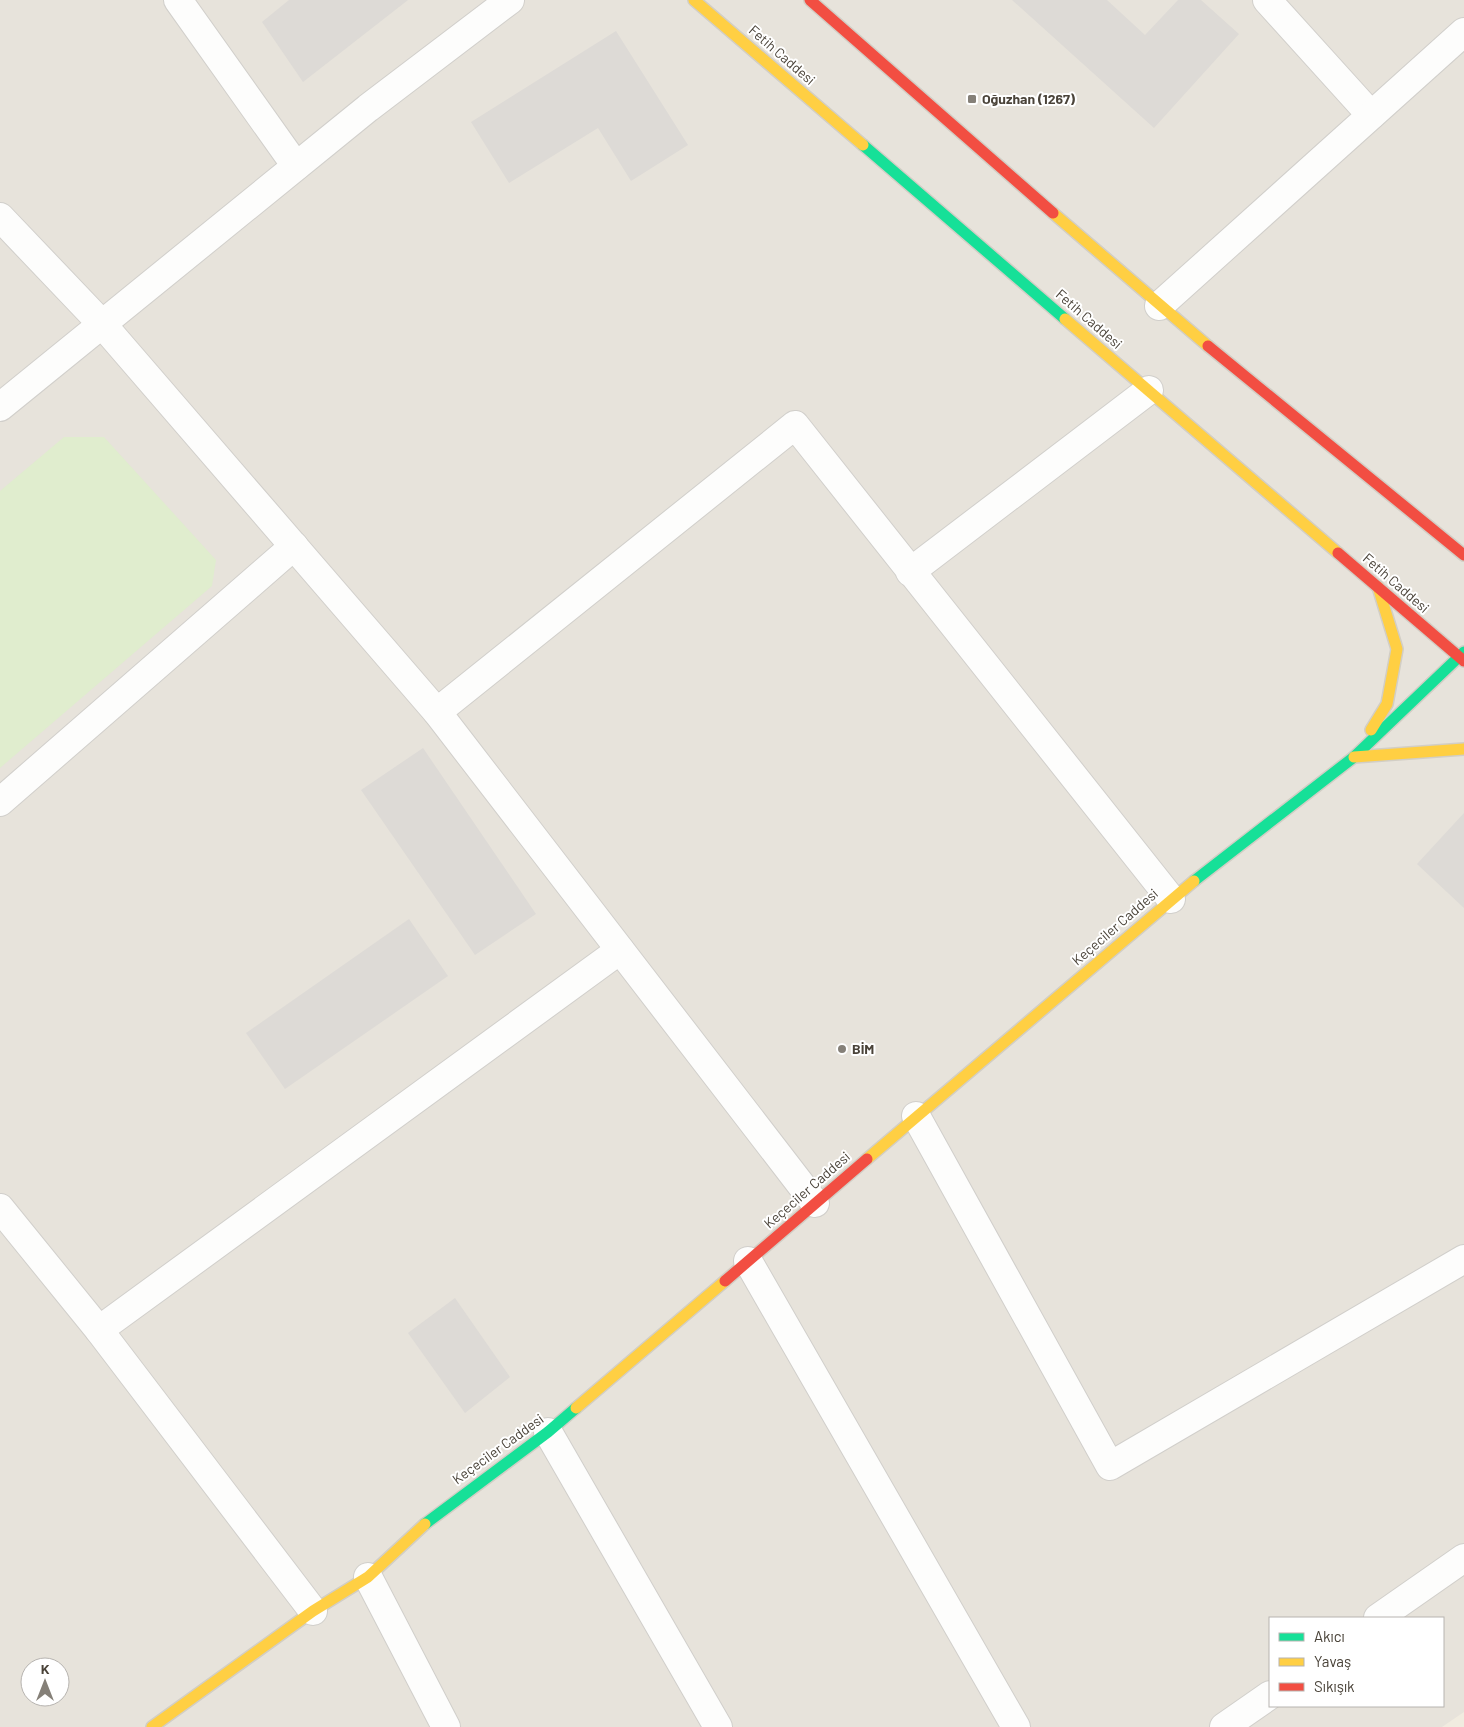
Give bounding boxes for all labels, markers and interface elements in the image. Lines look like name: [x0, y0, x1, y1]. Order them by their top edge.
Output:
street label: Fetih Caddesi: [746, 21, 819, 88]
place label: Oğuzhan (1267): [982, 90, 1075, 107]
marker: Oğuzhan (1267): [966, 93, 978, 105]
street label: Fetih Caddesi: [1053, 285, 1126, 352]
street label: Fetih Caddesi: [1360, 549, 1433, 616]
street label: Keçeciler Caddesi: [1068, 885, 1161, 969]
place label: BİM: [852, 1040, 874, 1057]
marker: BİM: [836, 1043, 848, 1055]
street label: Keçeciler Caddesi: [760, 1148, 853, 1232]
street label: Keçeciler Caddesi: [449, 1410, 547, 1487]
legend: [1269, 1617, 1444, 1707]
text: Akıcı: [1314, 1627, 1345, 1645]
text: Yavaş: [1314, 1652, 1351, 1670]
north arrow: [20, 1657, 70, 1707]
text: K: [41, 1660, 50, 1677]
text: Sıkışık: [1314, 1677, 1355, 1695]

